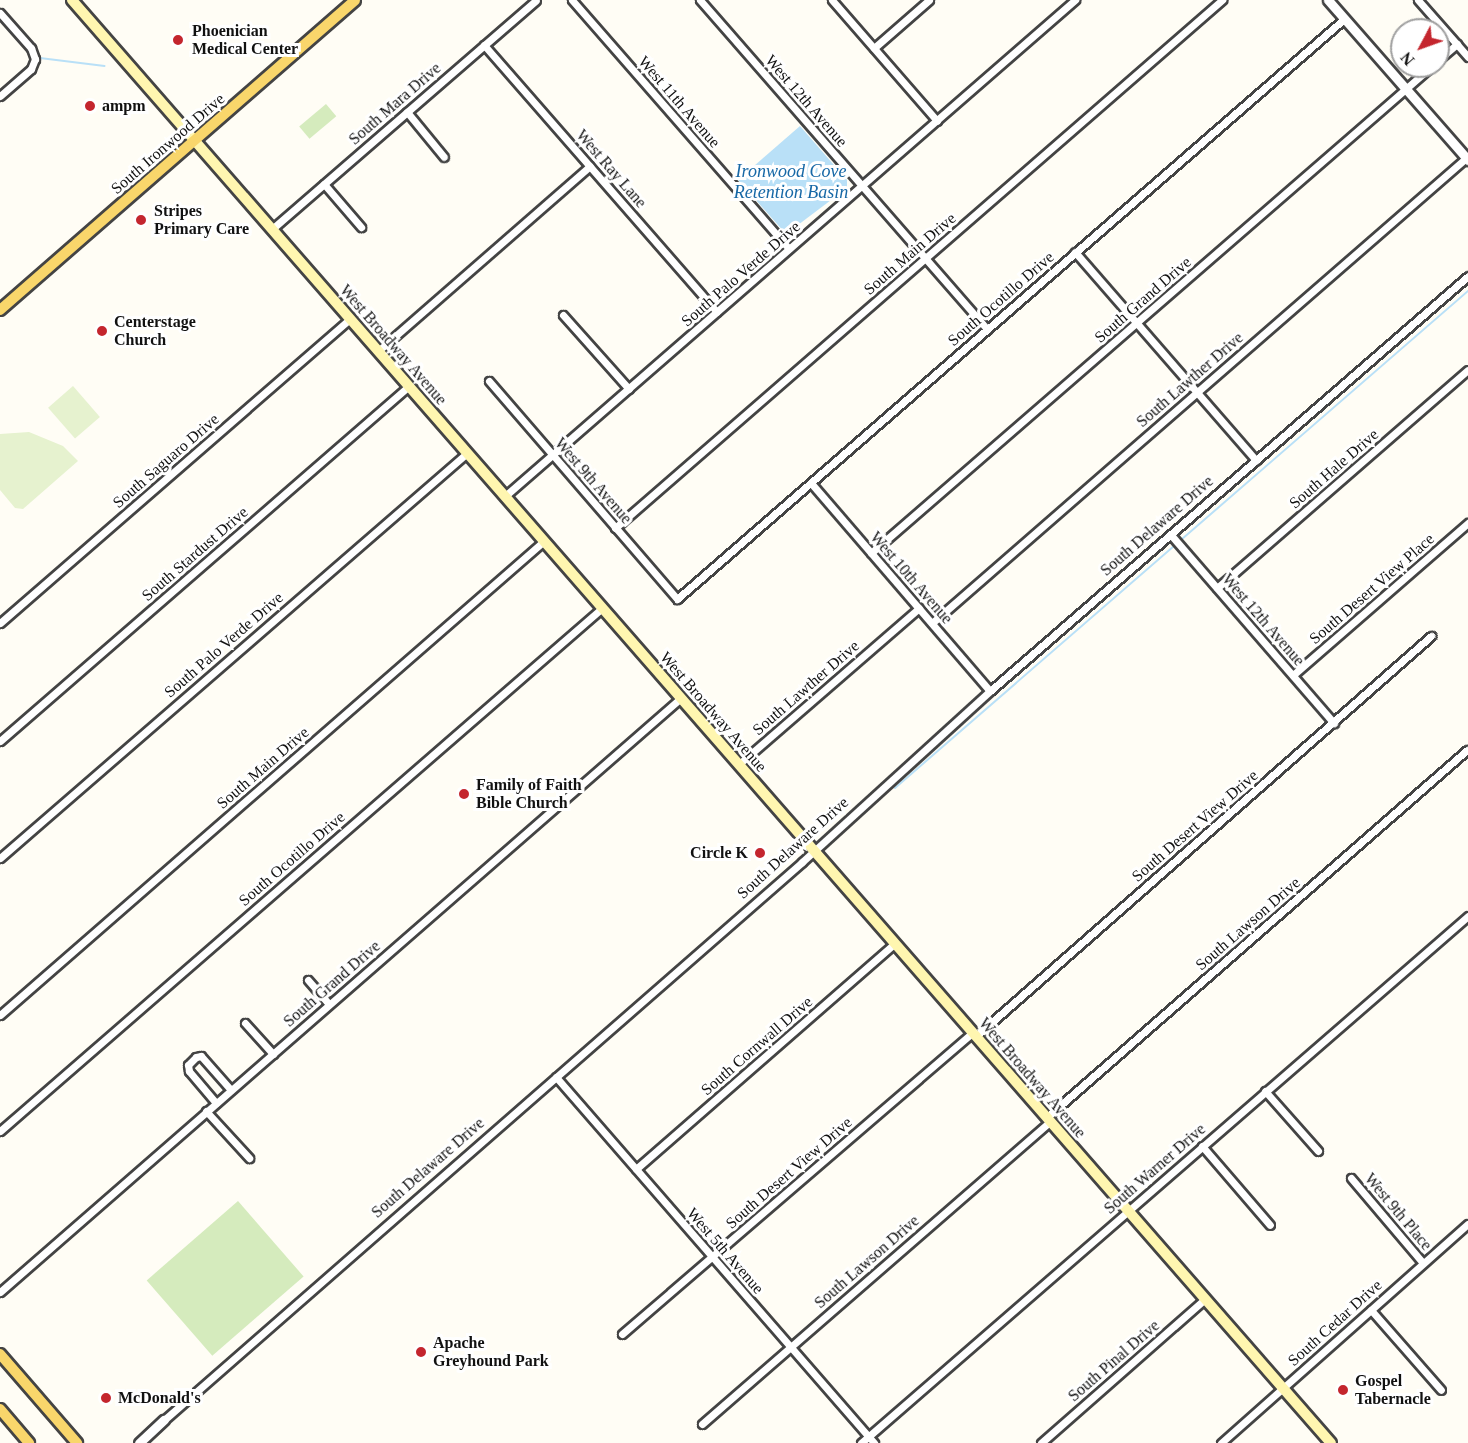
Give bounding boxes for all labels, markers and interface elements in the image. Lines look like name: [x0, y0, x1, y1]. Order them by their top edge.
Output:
north arrow: [1390, 18, 1450, 78]
place label: Phoenician Medical Center: [192, 21, 298, 59]
marker: Phoenician Medical Center: [169, 31, 187, 49]
text: N: [1397, 49, 1418, 69]
street label: West 12th Avenue: [761, 51, 851, 151]
street label: West 11th Avenue: [634, 52, 724, 152]
street label: South Mara Drive: [345, 59, 445, 149]
street label: South Ironwood Drive: [107, 90, 229, 198]
place label: ampm: [102, 96, 146, 116]
marker: ampm: [83, 99, 97, 113]
street label: West Ray Lane: [572, 126, 650, 212]
water label: Ironwood Cove Retention Basin: [734, 161, 848, 204]
place label: Stripes Primary Care: [154, 201, 249, 239]
street label: South Main Drive: [860, 209, 960, 299]
marker: Stripes Primary Care: [132, 211, 150, 229]
street label: South Palo Verde Drive: [678, 217, 804, 331]
street label: South Ocotillo Drive: [944, 248, 1058, 350]
street label: South Grand Drive: [1091, 253, 1195, 347]
street label: West Broadway Avenue: [335, 281, 451, 409]
place label: Centerstage Church: [114, 312, 196, 350]
marker: Centerstage Church: [95, 324, 109, 338]
street label: South Lawther Drive: [1133, 328, 1247, 432]
street label: South Saguaro Drive: [109, 410, 223, 512]
street label: South Hale Drive: [1285, 425, 1383, 513]
street label: West 9th Avenue: [550, 434, 636, 528]
street label: South Delaware Drive: [1097, 472, 1217, 580]
street label: South Stardust Drive: [138, 503, 252, 605]
street label: West 10th Avenue: [866, 528, 956, 628]
street label: South Desert View Place: [1306, 529, 1438, 649]
street label: West 12th Avenue: [1218, 570, 1308, 670]
street label: South Palo Verde Drive: [161, 588, 287, 702]
street label: South Lawther Drive: [749, 636, 863, 740]
street label: West Broadway Avenue: [655, 648, 771, 776]
street label: South Main Drive: [213, 723, 313, 813]
street label: South Desert View Drive: [1128, 766, 1262, 886]
place label: Family of Faith Bible Church: [476, 775, 582, 813]
marker: Family of Faith Bible Church: [457, 787, 471, 801]
street label: South Delaware Drive: [733, 793, 853, 903]
street label: South Ocotillo Drive: [235, 808, 349, 910]
place label: Circle K: [690, 843, 748, 863]
marker: Circle K: [753, 846, 767, 860]
street label: South Lawson Drive: [1192, 873, 1304, 975]
street label: South Grand Drive: [280, 937, 384, 1031]
street label: South Cornwall Drive: [697, 992, 817, 1100]
street label: West Broadway Avenue: [974, 1014, 1090, 1142]
street label: South Desert View Drive: [722, 1113, 856, 1233]
street label: South Delaware Drive: [368, 1114, 488, 1222]
street label: South Warner Drive: [1100, 1120, 1210, 1218]
street label: West 9th Place: [1360, 1170, 1436, 1254]
street label: West 5th Avenue: [682, 1204, 768, 1298]
street label: South Lawson Drive: [811, 1211, 923, 1313]
street label: South Cedar Drive: [1284, 1276, 1386, 1370]
street label: South Pinal Drive: [1064, 1316, 1164, 1406]
place label: Apache Greyhound Park: [433, 1333, 549, 1371]
marker: Apache Greyhound Park: [414, 1345, 428, 1359]
place label: Gospel Tabernacle: [1355, 1371, 1431, 1409]
marker: Gospel Tabernacle: [1336, 1383, 1350, 1397]
place label: McDonald's: [118, 1388, 201, 1408]
marker: McDonald's: [99, 1391, 113, 1405]

